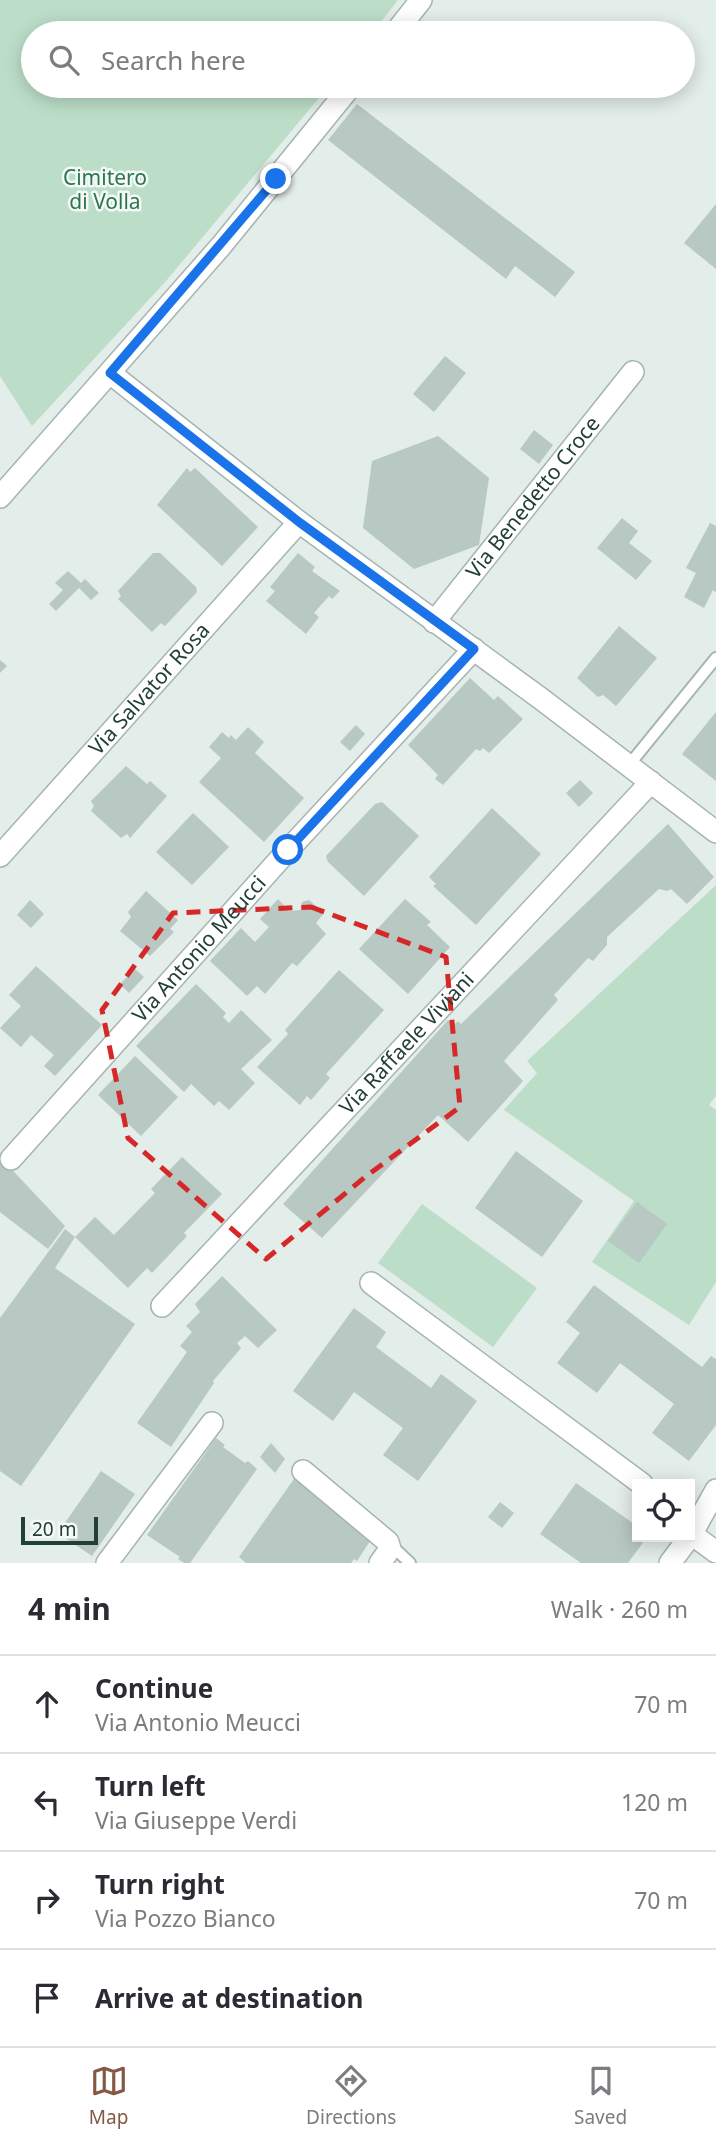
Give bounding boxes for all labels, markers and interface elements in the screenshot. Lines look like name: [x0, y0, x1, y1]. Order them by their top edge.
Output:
search box: [21, 21, 695, 98]
icon: search: [45, 41, 83, 79]
text: Search here: [101, 42, 246, 78]
park label: Cimitero di Volla: [63, 163, 147, 215]
route end: [260, 163, 291, 194]
street label: Via Benedetto Croce: [459, 410, 605, 584]
street label: Via Salvator Rosa: [82, 616, 215, 761]
route start: [272, 834, 303, 865]
street label: Via Antonio Meucci: [125, 869, 272, 1028]
street label: Via Raffaele Viviani: [333, 966, 480, 1120]
map controls: [632, 1479, 695, 1542]
button: locate: [632, 1479, 695, 1542]
scale bar: [21, 1514, 98, 1546]
text: 20 m: [32, 1516, 76, 1542]
text: 4 min: [28, 1588, 111, 1629]
text: Walk · 260 m: [551, 1593, 688, 1625]
text: Continue: [95, 1670, 213, 1706]
icon: ahead: [28, 1685, 66, 1723]
text: 70 m: [634, 1688, 688, 1720]
text: Via Antonio Meucci: [95, 1706, 301, 1738]
text: Turn left: [95, 1768, 206, 1804]
icon: left: [28, 1783, 66, 1821]
text: 120 m: [621, 1786, 688, 1818]
text: Via Giuseppe Verdi: [95, 1804, 297, 1836]
text: Turn right: [95, 1866, 225, 1902]
icon: right: [28, 1881, 66, 1919]
text: 70 m: [634, 1884, 688, 1916]
text: Via Pozzo Bianco: [95, 1902, 276, 1934]
icon: arrive: [28, 1979, 66, 2017]
text: Arrive at destination: [95, 1980, 364, 2016]
tab: Map: [89, 2062, 128, 2130]
tab: Directions: [306, 2062, 396, 2130]
tab: Saved: [574, 2062, 627, 2130]

